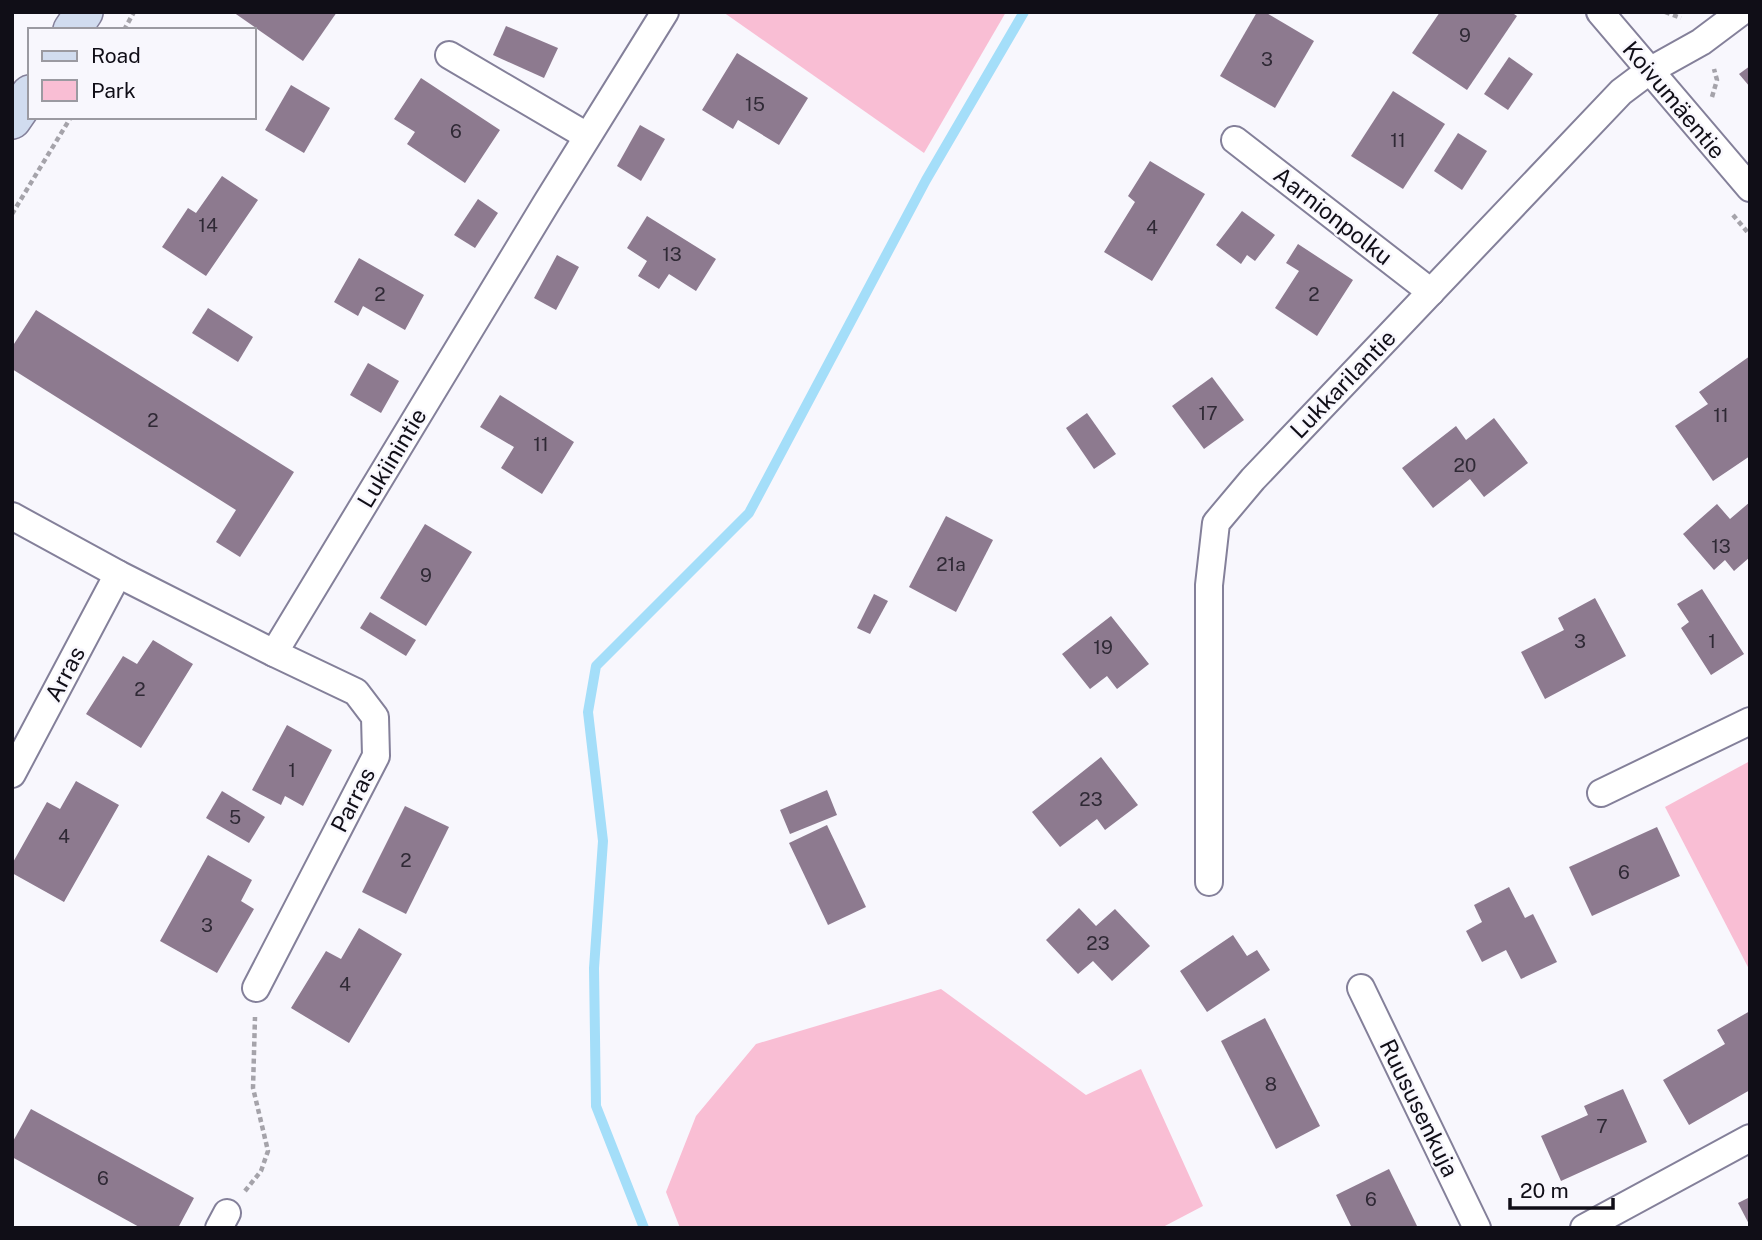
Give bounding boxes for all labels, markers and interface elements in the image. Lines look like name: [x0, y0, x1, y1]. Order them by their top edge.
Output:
house number: 9: [1459, 24, 1471, 46]
legend: [28, 28, 256, 119]
street label: Koivumäentie: [1617, 36, 1731, 164]
text: Road: [91, 43, 141, 68]
house number: 3: [1261, 48, 1273, 70]
text: Park: [91, 78, 136, 103]
house number: 15: [745, 93, 765, 115]
house number: 6: [450, 120, 462, 142]
house number: 11: [1390, 129, 1406, 151]
street label: Aarnionpolku: [1269, 161, 1398, 270]
house number: 14: [198, 214, 218, 236]
house number: 4: [1146, 216, 1158, 238]
house number: 13: [662, 243, 682, 265]
house number: 2: [374, 283, 386, 305]
house number: 2: [1308, 283, 1320, 305]
street label: Lukkarilantie: [1284, 324, 1401, 443]
house number: 17: [1198, 402, 1218, 424]
street label: Lukiinintie: [351, 403, 432, 512]
house number: 11: [1713, 404, 1729, 426]
house number: 2: [147, 409, 159, 431]
house number: 11: [533, 433, 549, 455]
house number: 20: [1454, 454, 1476, 476]
house number: 13: [1711, 535, 1731, 557]
house number: 21a: [936, 553, 966, 575]
house number: 9: [420, 564, 432, 586]
house number: 3: [1574, 630, 1586, 652]
house number: 1: [1708, 630, 1716, 652]
house number: 19: [1093, 636, 1113, 658]
street label: Arras: [39, 642, 90, 706]
house number: 2: [134, 678, 146, 700]
house number: 1: [288, 759, 296, 781]
street label: Parras: [325, 763, 380, 837]
house number: 23: [1079, 788, 1103, 810]
house number: 5: [229, 806, 241, 828]
house number: 4: [58, 825, 70, 847]
house number: 2: [400, 849, 412, 871]
house number: 6: [1618, 861, 1630, 883]
house number: 3: [201, 914, 213, 936]
house number: 23: [1086, 932, 1110, 954]
house number: 4: [339, 973, 351, 995]
street label: Ruususenkuja: [1374, 1035, 1464, 1181]
house number: 8: [1265, 1073, 1277, 1095]
house number: 7: [1596, 1115, 1608, 1137]
scale bar: [1510, 1166, 1613, 1210]
house number: 6: [97, 1167, 109, 1189]
text: 20 m: [1520, 1178, 1569, 1203]
house number: 6: [1365, 1188, 1377, 1210]

